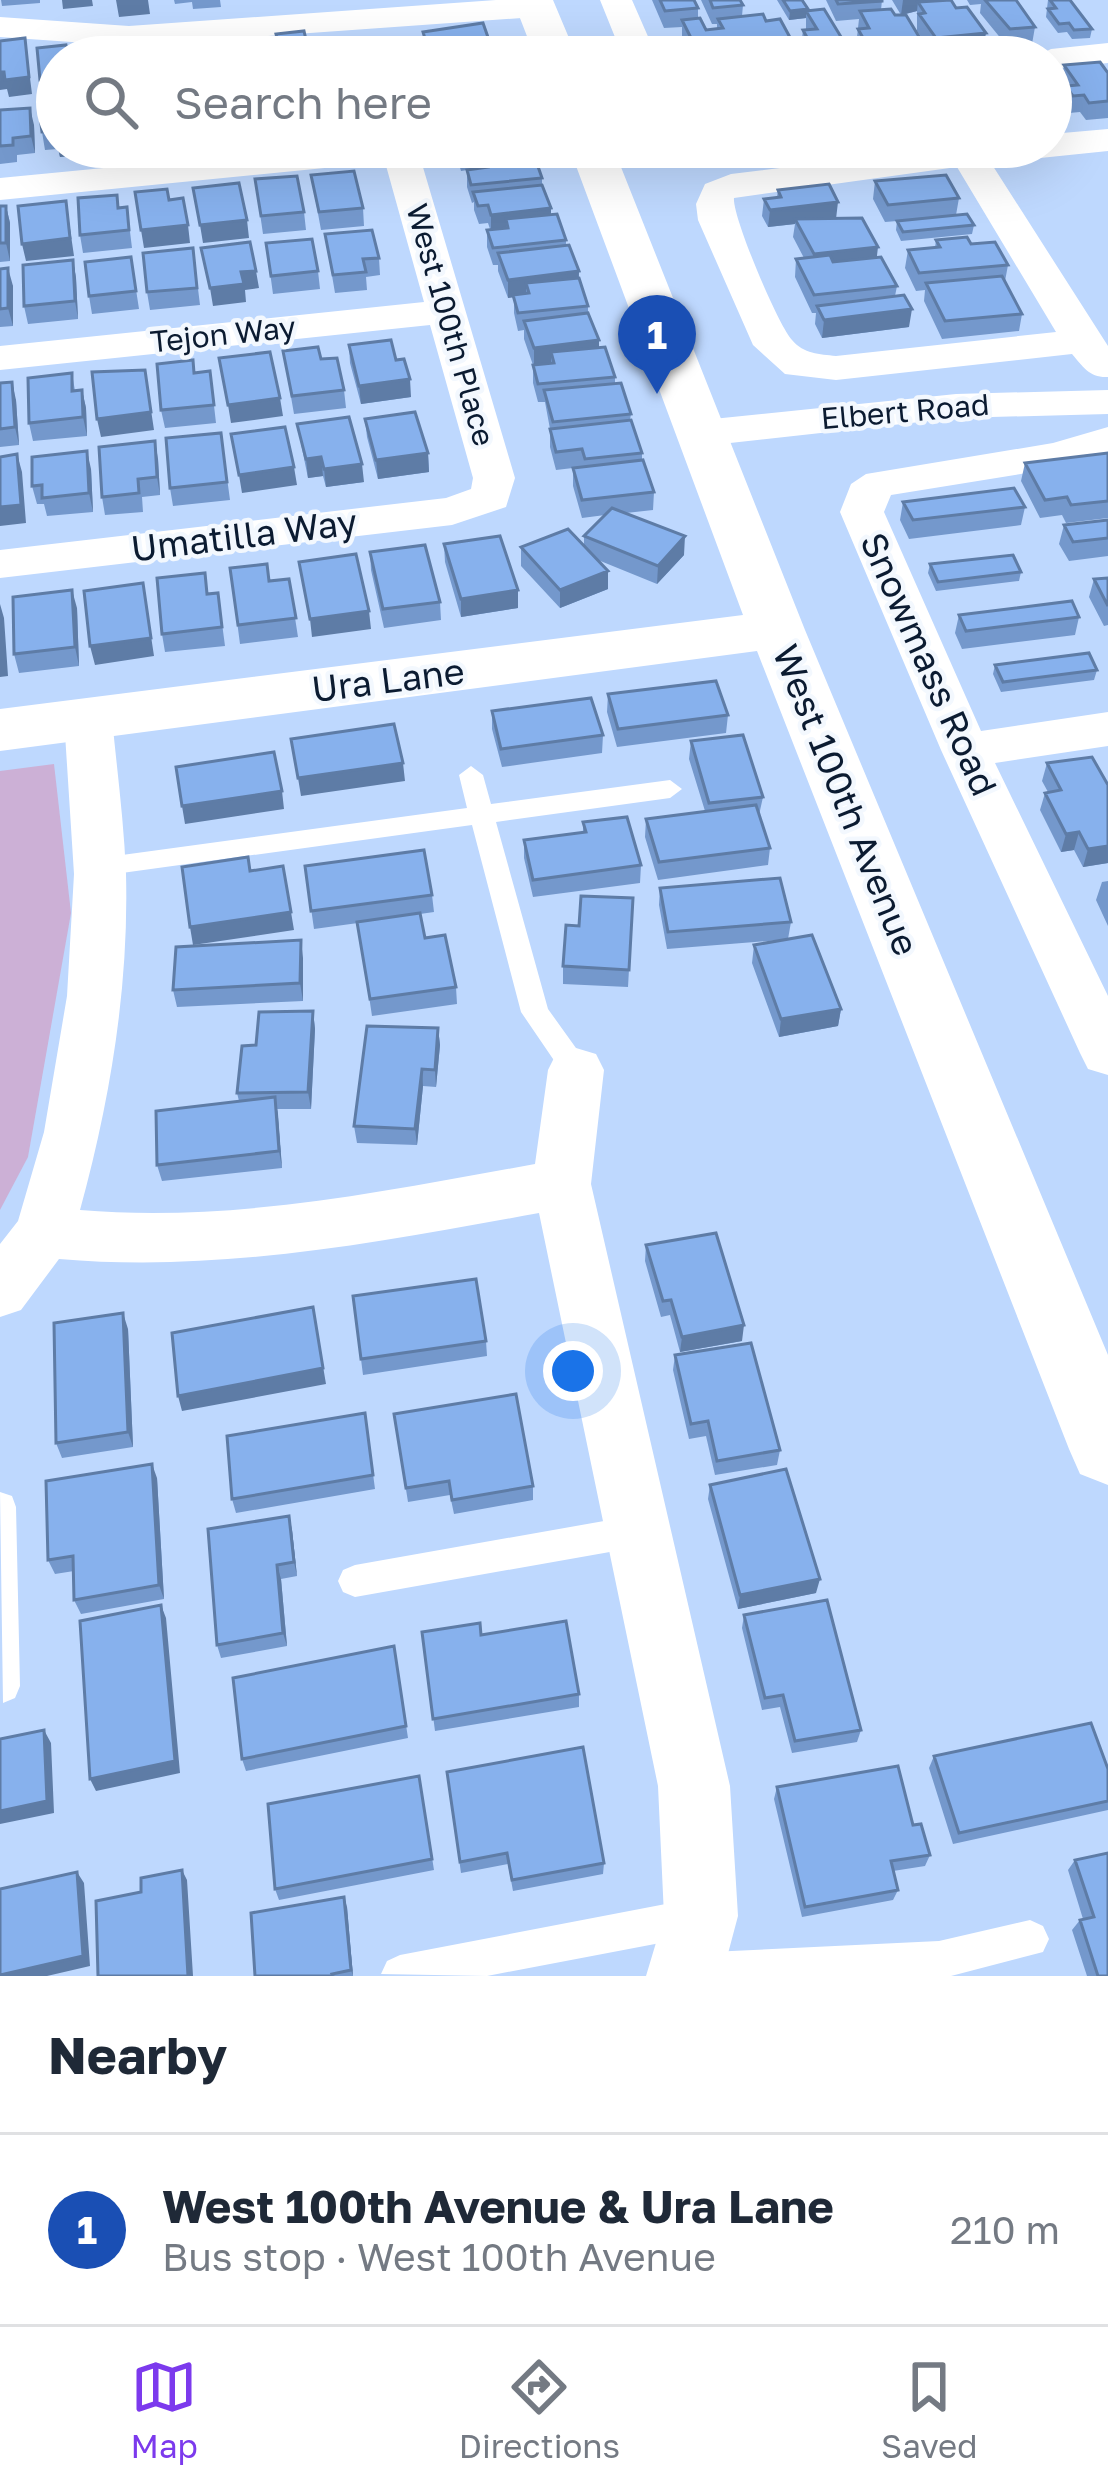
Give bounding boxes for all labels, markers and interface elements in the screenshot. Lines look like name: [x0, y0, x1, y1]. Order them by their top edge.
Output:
search box: [36, 36, 1072, 168]
icon: search: [78, 69, 144, 135]
text: Search here: [174, 75, 432, 129]
street label: West 100th Place: [399, 200, 503, 450]
pin: 1: [618, 295, 696, 394]
street label: Tejon Way: [148, 308, 298, 360]
street label: Elbert Road: [819, 386, 991, 436]
street label: Umatilla Way: [128, 499, 359, 570]
street label: Snowmass Road: [852, 526, 1007, 802]
street label: West 100th Avenue: [764, 638, 928, 961]
street label: Ura Lane: [309, 649, 467, 710]
your location: [543, 1341, 603, 1401]
text: Nearby: [48, 2024, 227, 2085]
text: West 100th Avenue & Ura Lane: [162, 2179, 834, 2233]
text: 1: [77, 2206, 97, 2253]
text: 210 m: [950, 2206, 1060, 2253]
text: Bus stop · West 100th Avenue: [162, 2233, 716, 2280]
tab: Map: [131, 2354, 198, 2465]
tab: Directions: [459, 2354, 620, 2465]
tab: Saved: [881, 2354, 977, 2465]

